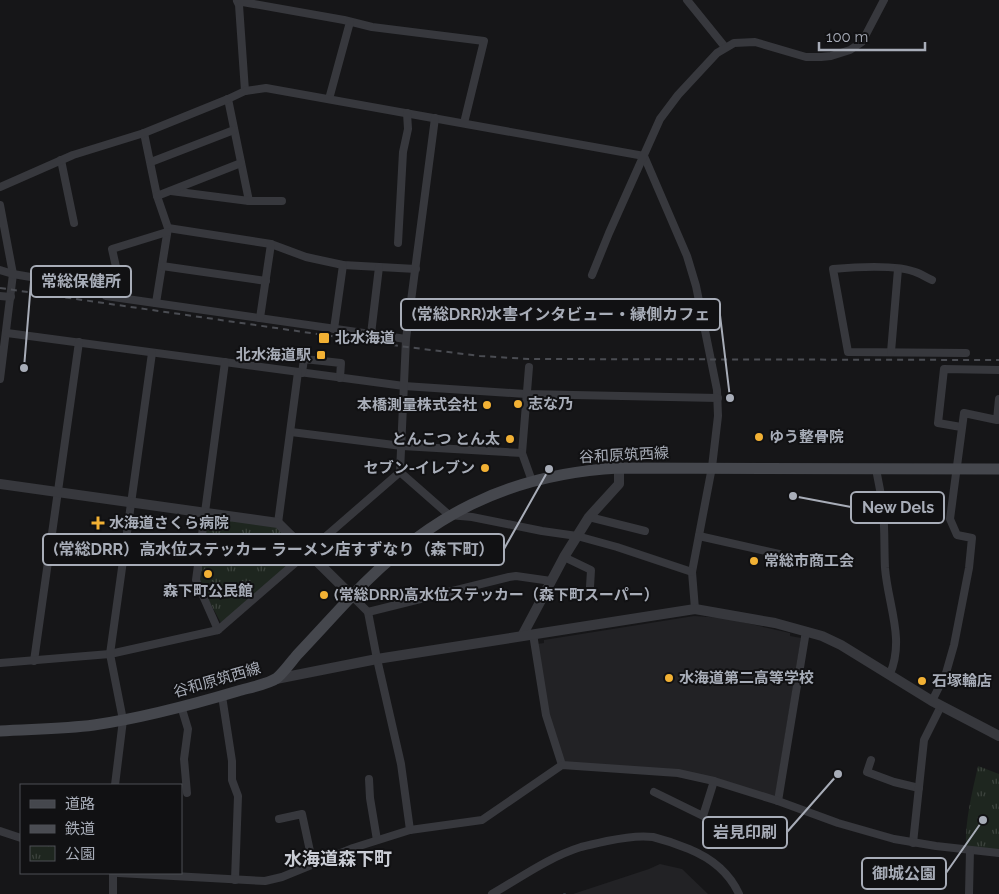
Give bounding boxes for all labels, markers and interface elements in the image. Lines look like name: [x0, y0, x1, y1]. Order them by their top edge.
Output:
scale bar: [819, 20, 925, 52]
text: 100 m: [826, 28, 868, 46]
callout: 常総保健所: [31, 266, 131, 297]
text: 常総保健所: [41, 272, 121, 291]
callout: (常総DRR)水害インタビュー・縁側カフェ: [401, 299, 720, 330]
text: (常総DRR)水害インタビュー・縁側カフェ: [412, 305, 710, 324]
place label: 北水海道: [335, 329, 395, 347]
marker: 北水海道: [317, 331, 331, 345]
place label: 北水海道駅: [236, 346, 311, 364]
marker: 北水海道駅: [315, 349, 327, 361]
place label: 志な乃: [528, 395, 573, 413]
place label: 本橋測量株式会社: [357, 396, 477, 414]
marker: 志な乃: [512, 398, 524, 410]
marker: 本橋測量株式会社: [481, 399, 493, 411]
place label: ゆう整骨院: [769, 428, 844, 446]
place label: とんこつ とん太: [391, 430, 500, 448]
marker: ゆう整骨院: [753, 431, 765, 443]
marker: とんこつ とん太: [504, 433, 516, 445]
street label: 谷和原筑西線: [579, 444, 669, 466]
place label: セブン-イレブン: [364, 459, 475, 477]
marker: セブン-イレブン: [479, 462, 491, 474]
callout: New Dels: [851, 492, 944, 523]
text: New Dels: [862, 498, 934, 517]
place label: 水海道さくら病院: [109, 514, 229, 532]
marker: 水海道さくら病院: [91, 516, 105, 530]
callout: (常総DRR）高水位ステッカー ラーメン店すずなり（森下町）: [43, 534, 504, 565]
text: (常総DRR）高水位ステッカー ラーメン店すずなり（森下町）: [54, 540, 494, 559]
place label: 常総市商工会: [764, 552, 854, 570]
marker: 常総市商工会: [748, 555, 760, 567]
marker: 森下町公民館: [202, 568, 214, 580]
place label: 森下町公民館: [163, 582, 253, 600]
place label: (常総DRR)高水位ステッカー（森下町スーパー）: [334, 586, 659, 604]
marker: (常総DRR)高水位ステッカー（森下町スーパー）: [318, 589, 330, 601]
street label: 谷和原筑西線: [171, 659, 263, 701]
place label: 水海道第二高等学校: [679, 669, 814, 687]
marker: 水海道第二高等学校: [663, 672, 675, 684]
place label: 石塚輪店: [932, 672, 992, 690]
marker: 石塚輪店: [916, 675, 928, 687]
legend: [20, 784, 182, 874]
text: 道路: [65, 795, 95, 813]
callout: 岩見印刷: [703, 817, 787, 848]
text: 鉄道: [65, 820, 95, 838]
text: 岩見印刷: [713, 823, 777, 842]
text: 公園: [65, 845, 95, 863]
district label: 水海道森下町: [284, 848, 392, 869]
callout: 御城公園: [862, 858, 946, 889]
text: 御城公園: [872, 864, 936, 883]

